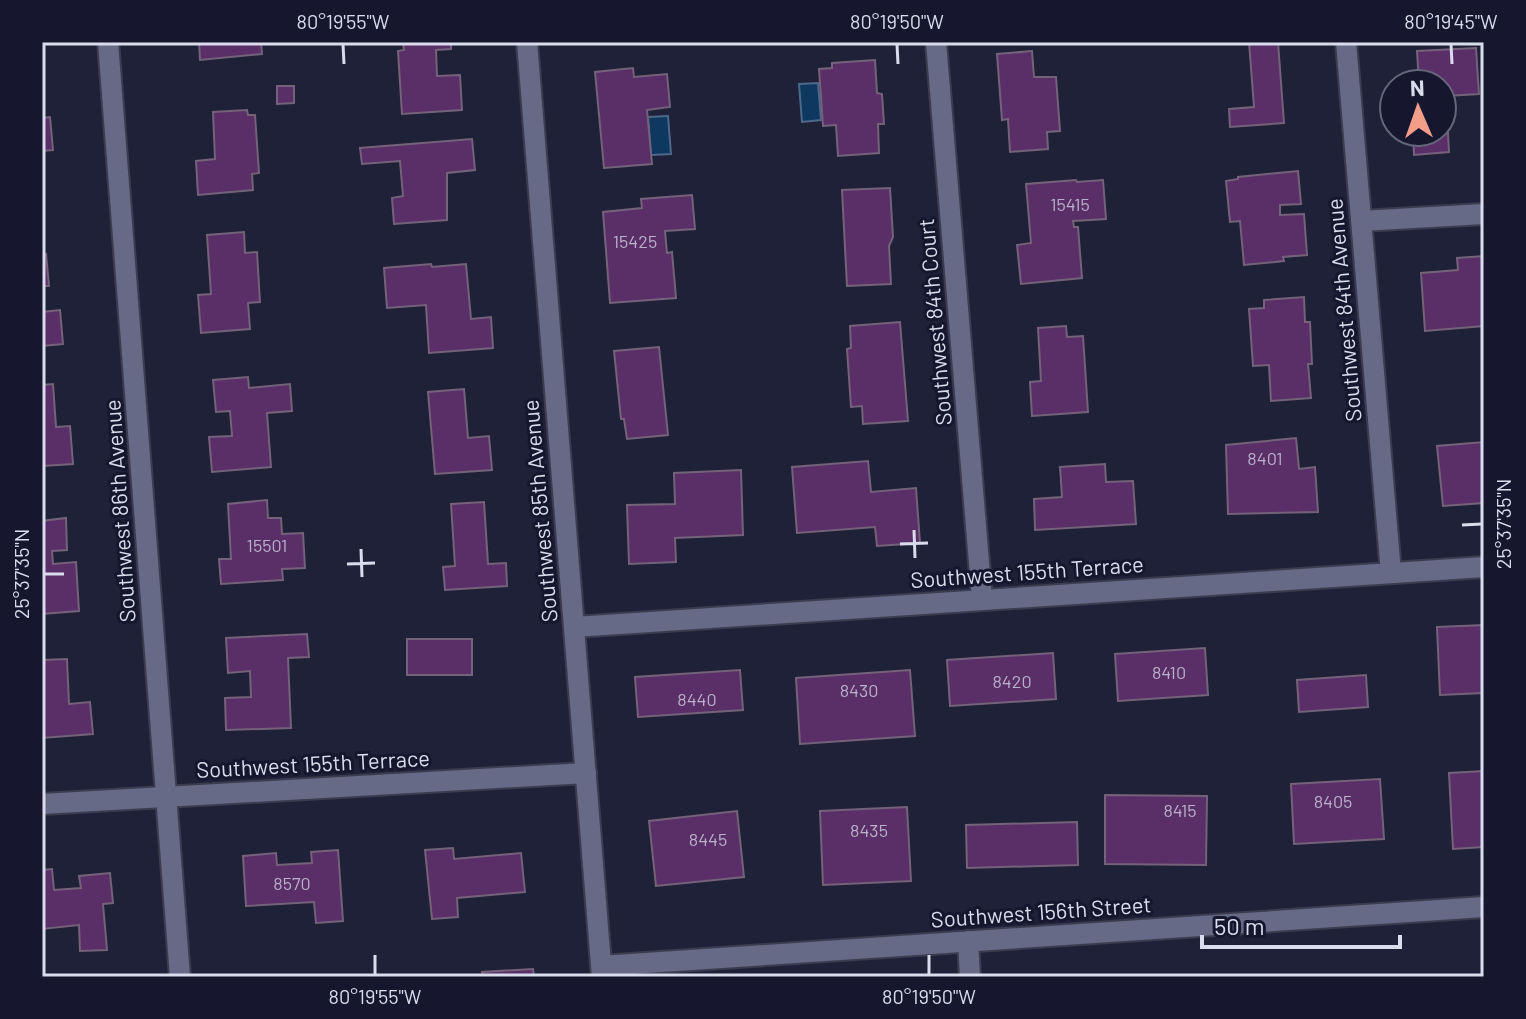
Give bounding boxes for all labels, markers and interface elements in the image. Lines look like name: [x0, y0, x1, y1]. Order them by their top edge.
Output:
text: 80°19'55"W: [297, 9, 390, 33]
text: 80°19'50"W: [850, 9, 944, 33]
text: 80°19'45"W: [1404, 9, 1498, 33]
north arrow: [1378, 68, 1458, 148]
text: N: [1409, 74, 1425, 100]
house number: 15415: [1050, 193, 1090, 215]
street label: Southwest 84th Avenue: [1320, 197, 1366, 423]
street label: Southwest 84th Court: [912, 218, 956, 427]
house number: 15425: [613, 230, 657, 252]
street label: Southwest 86th Avenue: [98, 399, 140, 623]
street label: Southwest 85th Avenue: [516, 399, 562, 623]
house number: 8401: [1247, 447, 1283, 469]
text: 25°37'35"N: [1491, 479, 1515, 569]
text: 25°37'35"N: [9, 529, 33, 619]
house number: 15501: [247, 534, 287, 556]
street label: Southwest 155th Terrace: [909, 550, 1144, 592]
house number: 8410: [1152, 661, 1186, 683]
house number: 8420: [992, 670, 1032, 692]
house number: 8430: [840, 679, 878, 701]
house number: 8440: [677, 688, 717, 710]
street label: Southwest 155th Terrace: [195, 744, 430, 782]
house number: 8405: [1314, 790, 1352, 812]
house number: 8415: [1163, 799, 1197, 821]
house number: 8435: [850, 819, 888, 841]
house number: 8445: [689, 828, 727, 850]
house number: 8570: [273, 872, 311, 894]
street label: Southwest 156th Street: [930, 890, 1152, 932]
scale bar: [1202, 899, 1400, 949]
text: 50 m: [1214, 911, 1265, 940]
text: 80°19'55"W: [329, 984, 422, 1008]
text: 80°19'50"W: [882, 984, 976, 1008]

